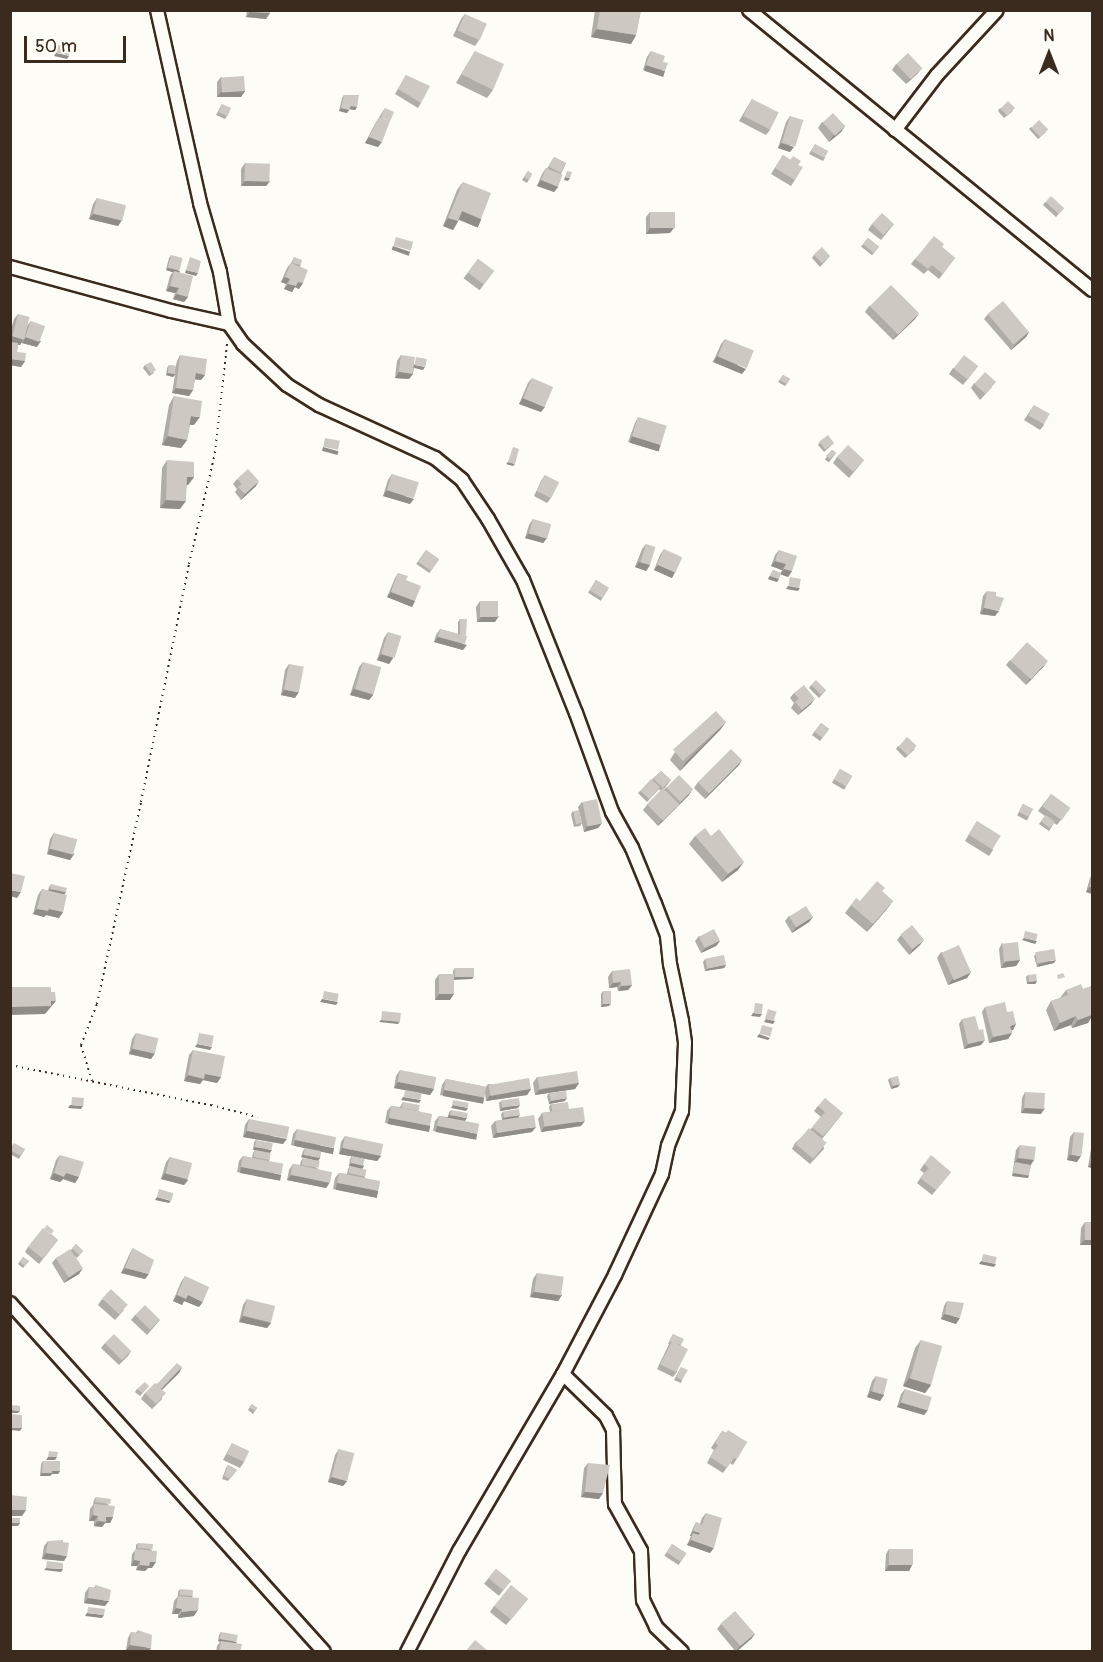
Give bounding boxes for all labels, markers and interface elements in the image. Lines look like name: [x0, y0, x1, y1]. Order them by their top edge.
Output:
scale bar: [27, 24, 129, 62]
north arrow: [1019, 24, 1079, 84]
text: N: [1044, 26, 1054, 46]
text: 50 m: [35, 35, 77, 58]

